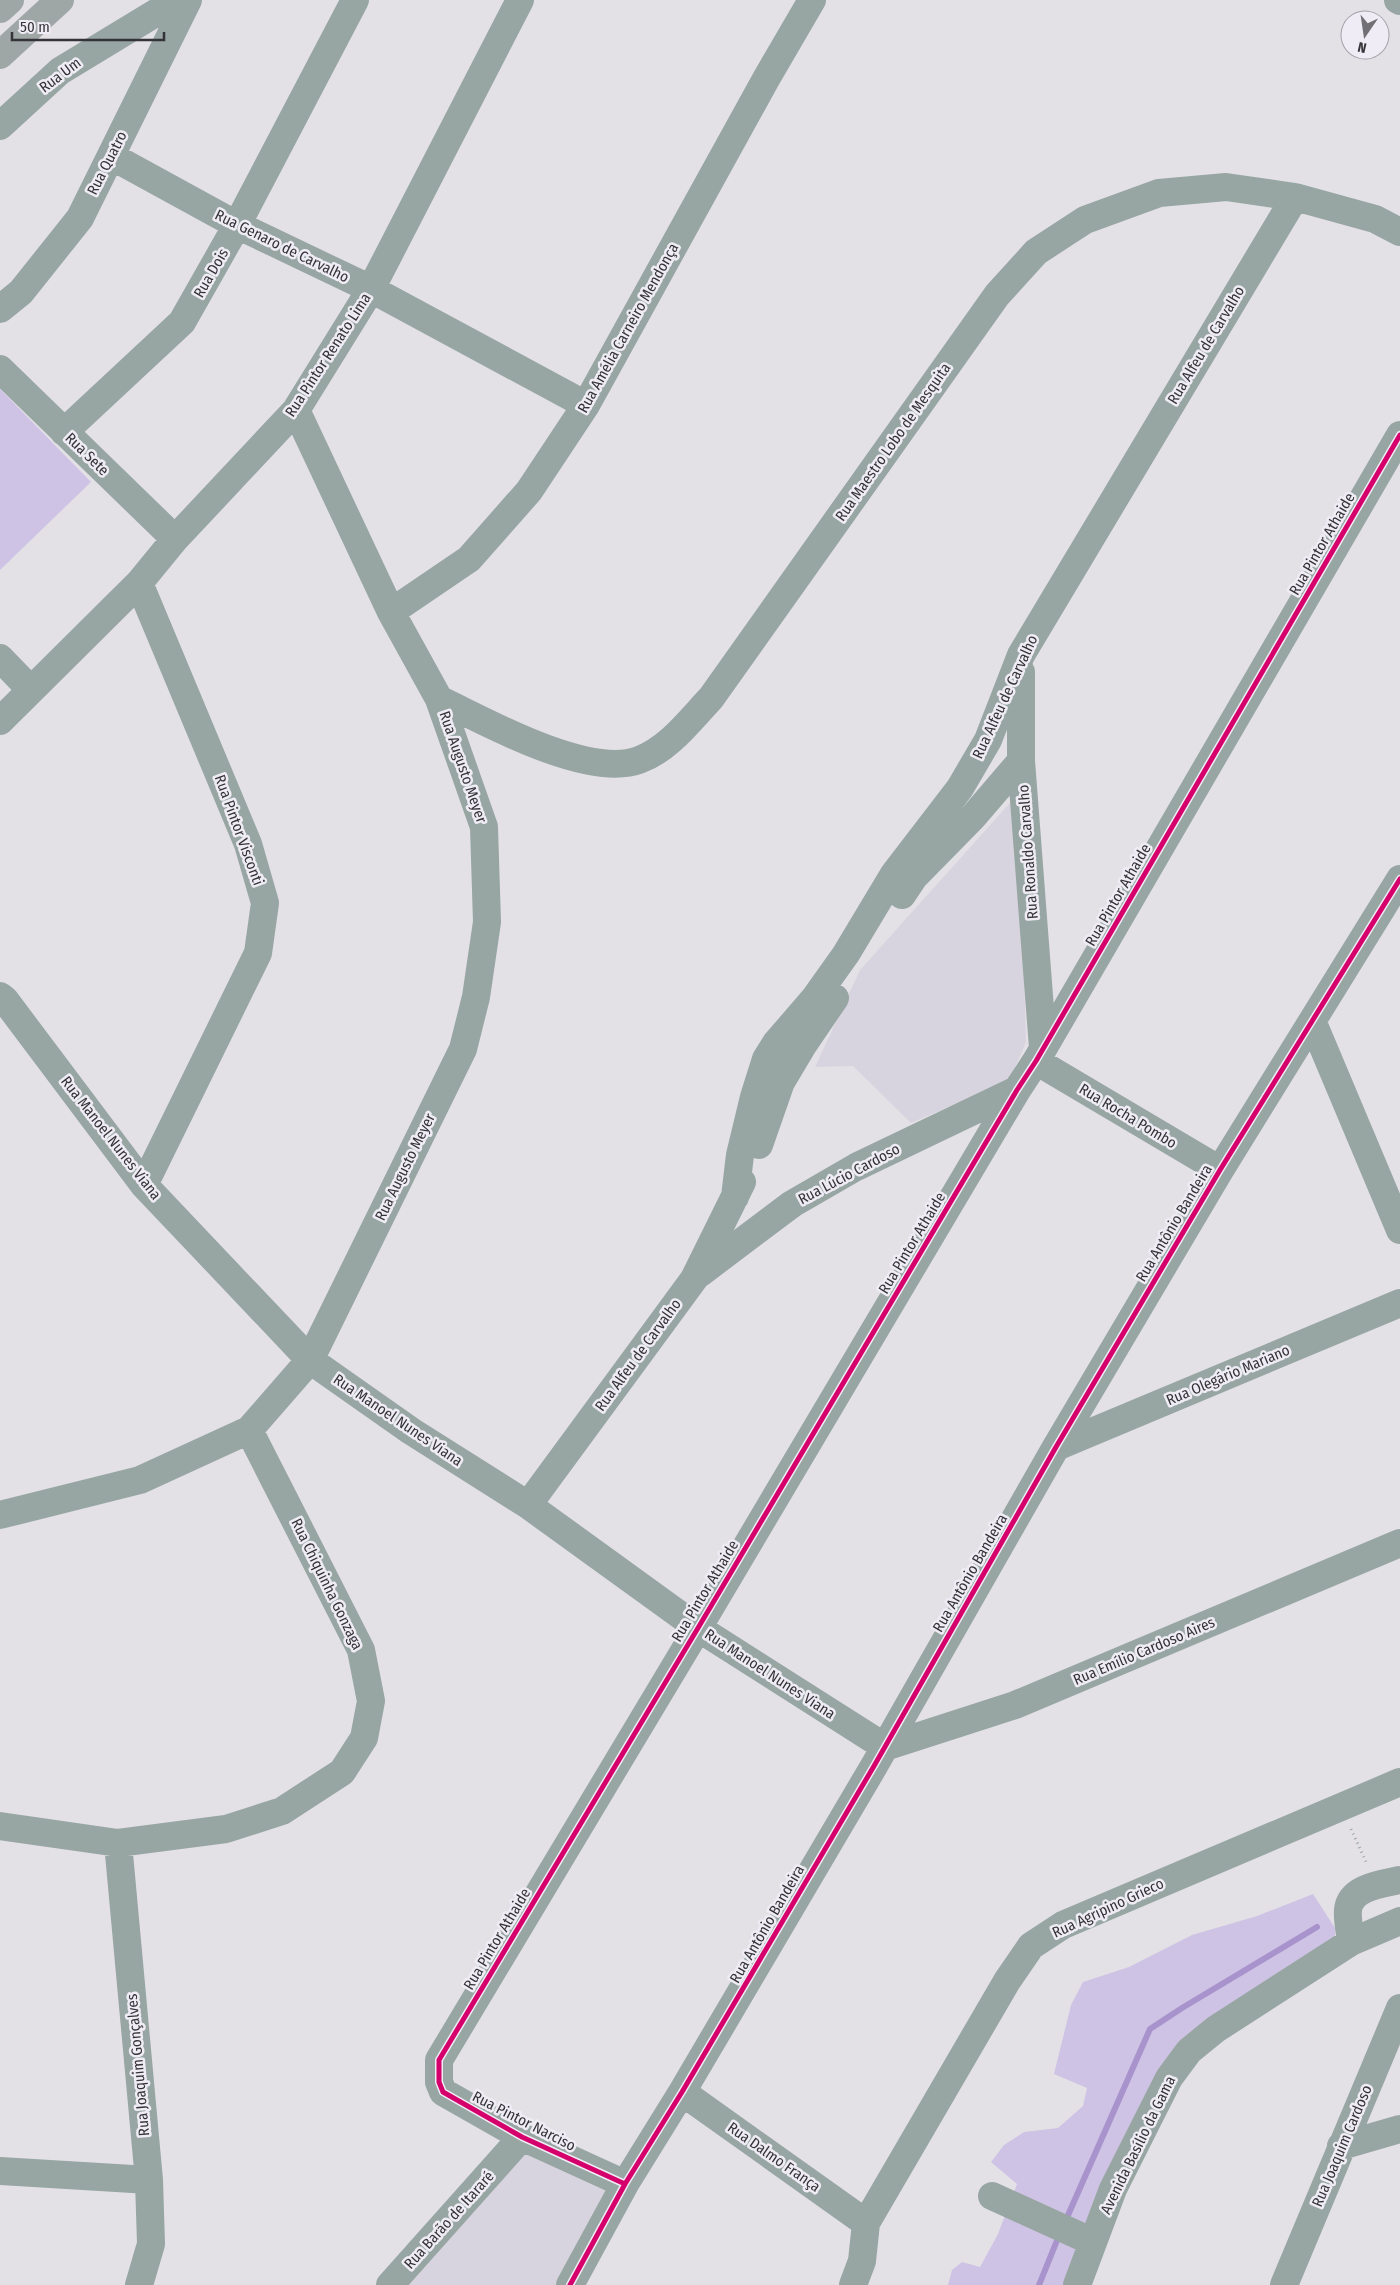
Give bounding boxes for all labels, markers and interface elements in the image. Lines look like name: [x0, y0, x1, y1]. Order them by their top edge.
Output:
scale bar: [12, 10, 165, 42]
north arrow: [1340, 10, 1390, 60]
text: 50 m: [20, 18, 50, 36]
text: N: [1356, 38, 1368, 56]
street label: Rua Um: [36, 54, 84, 96]
street label: Rua Quatro: [83, 128, 131, 198]
street label: Rua Genaro de Carvalho: [212, 206, 352, 286]
street label: Rua Amélia Carneiro Mendonça: [574, 240, 682, 416]
street label: Rua Dois: [190, 245, 232, 301]
street label: Rua Alfeu de Carvalho: [1164, 283, 1248, 407]
street label: Rua Pintor Renato Lima: [281, 290, 375, 420]
street label: Rua Maestro Lobo de Mesquita: [832, 360, 954, 524]
street label: Rua Sete: [61, 429, 113, 479]
street label: Rua Pintor Athaide: [1285, 490, 1359, 598]
street label: Rua Alfeu de Carvalho: [968, 632, 1042, 762]
street label: Rua Augusto Meyer: [435, 709, 491, 826]
street label: Rua Pintor Visconti: [211, 772, 267, 888]
street label: Rua Ronaldo Carvalho: [1014, 784, 1042, 920]
street label: Rua Pintor Athaide: [1081, 841, 1155, 949]
street label: Rua Manoel Nunes Viana: [57, 1073, 165, 1203]
street label: Rua Rocha Pombo: [1076, 1080, 1180, 1152]
street label: Rua Augusto Meyer: [371, 1110, 439, 1224]
street label: Rua Lúcio Cardoso: [795, 1140, 903, 1208]
street label: Rua Antônio Bandeira: [1132, 1161, 1216, 1285]
street label: Rua Pintor Athaide: [875, 1189, 949, 1297]
street label: Rua Alfeu de Carvalho: [591, 1295, 685, 1415]
street label: Rua Olegário Mariano: [1164, 1341, 1293, 1409]
street label: Rua Manoel Nunes Viana: [330, 1370, 466, 1470]
street label: Rua Antônio Bandeira: [929, 1511, 1011, 1635]
street label: Rua Chiquinha Gonzaga: [287, 1515, 367, 1653]
street label: Rua Pintor Athaide: [668, 1537, 742, 1645]
street label: Rua Emílio Cardoso Aires: [1070, 1613, 1218, 1689]
street label: Rua Manoel Nunes Viana: [701, 1625, 839, 1723]
street label: Rua Antônio Bandeira: [726, 1862, 808, 1986]
street label: Rua Agripino Grieco: [1049, 1874, 1167, 1942]
street label: Rua Pintor Athaide: [460, 1885, 534, 1993]
street label: Rua Joaquim Gonçalves: [123, 1993, 153, 2137]
street label: Avenida Basílio da Gama: [1097, 2073, 1179, 2217]
street label: Rua Joaquim Cardoso: [1308, 2082, 1376, 2210]
street label: Rua Pintor Narciso: [469, 2087, 579, 2155]
street label: Rua Dalmo França: [724, 2118, 824, 2196]
street label: Rua Barão de Itararé: [400, 2167, 498, 2273]

